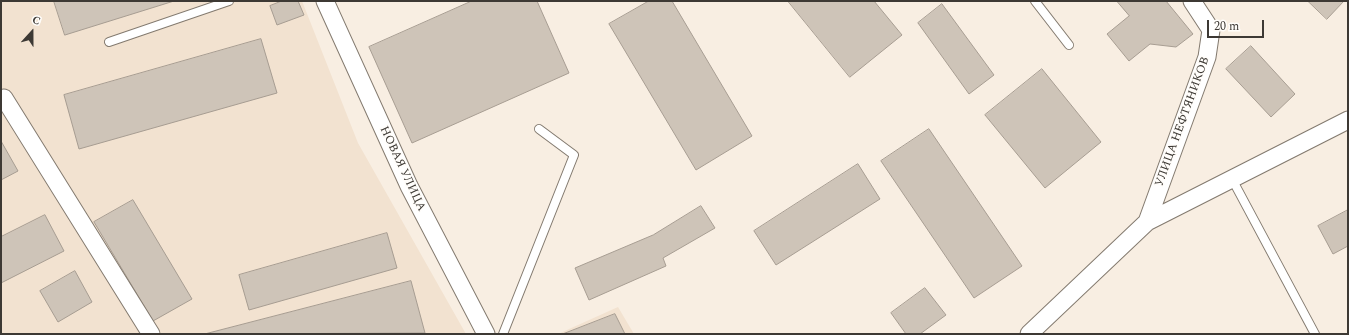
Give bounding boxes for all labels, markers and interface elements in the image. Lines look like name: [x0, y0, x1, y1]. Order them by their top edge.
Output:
text: С: [30, 11, 43, 30]
north arrow: [12, 12, 52, 52]
scale bar: [1209, 12, 1266, 38]
text: 20 m: [1214, 17, 1239, 36]
street label: УЛИЦА НЕФТЯНИКОВ: [1153, 55, 1213, 189]
street label: НОВАЯ УЛИЦА: [376, 124, 428, 214]

